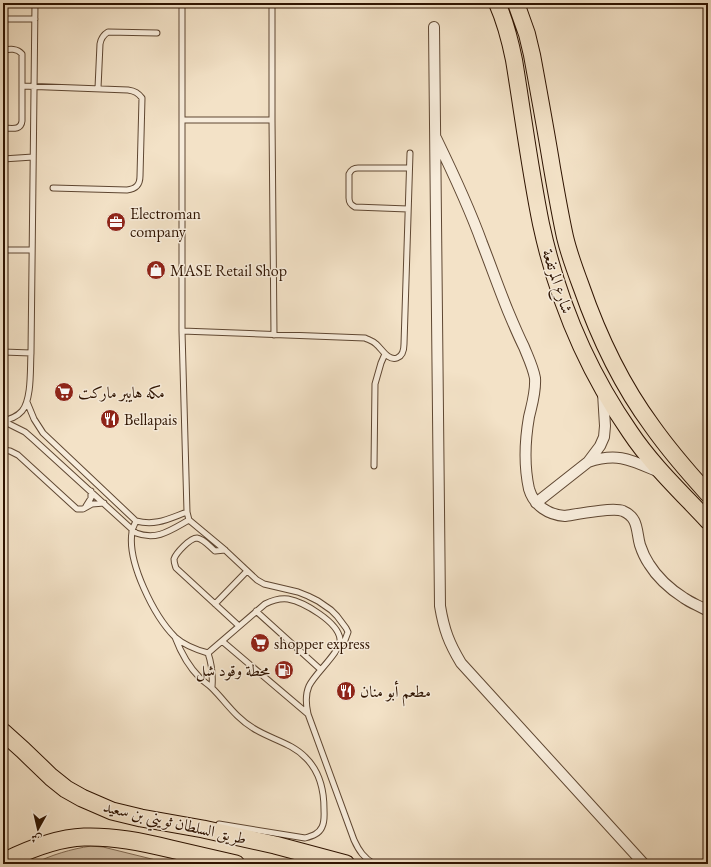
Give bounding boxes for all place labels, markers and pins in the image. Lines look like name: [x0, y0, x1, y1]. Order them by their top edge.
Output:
place label: Electroman company: [130, 203, 202, 242]
office icon: Electroman company: [105, 211, 127, 233]
shop icon: MASE Retail Shop: [145, 259, 167, 281]
place label: MASE Retail Shop: [170, 260, 287, 281]
supermarket icon: مكه هايبر ماركت: [53, 381, 75, 403]
place label: مكه هايبر ماركت: [78, 382, 165, 403]
restaurant icon: Bellapais: [99, 408, 121, 430]
place label: Bellapais: [124, 409, 177, 430]
supermarket icon: shopper express: [249, 632, 271, 654]
place label: shopper express: [274, 633, 370, 654]
fuel station icon: محطة وقود شل: [273, 659, 295, 681]
place label: محطة وقود شل: [196, 660, 270, 682]
restaurant icon: مطعم أبو منان: [335, 680, 357, 702]
place label: مطعم أبو منان: [360, 680, 431, 707]

